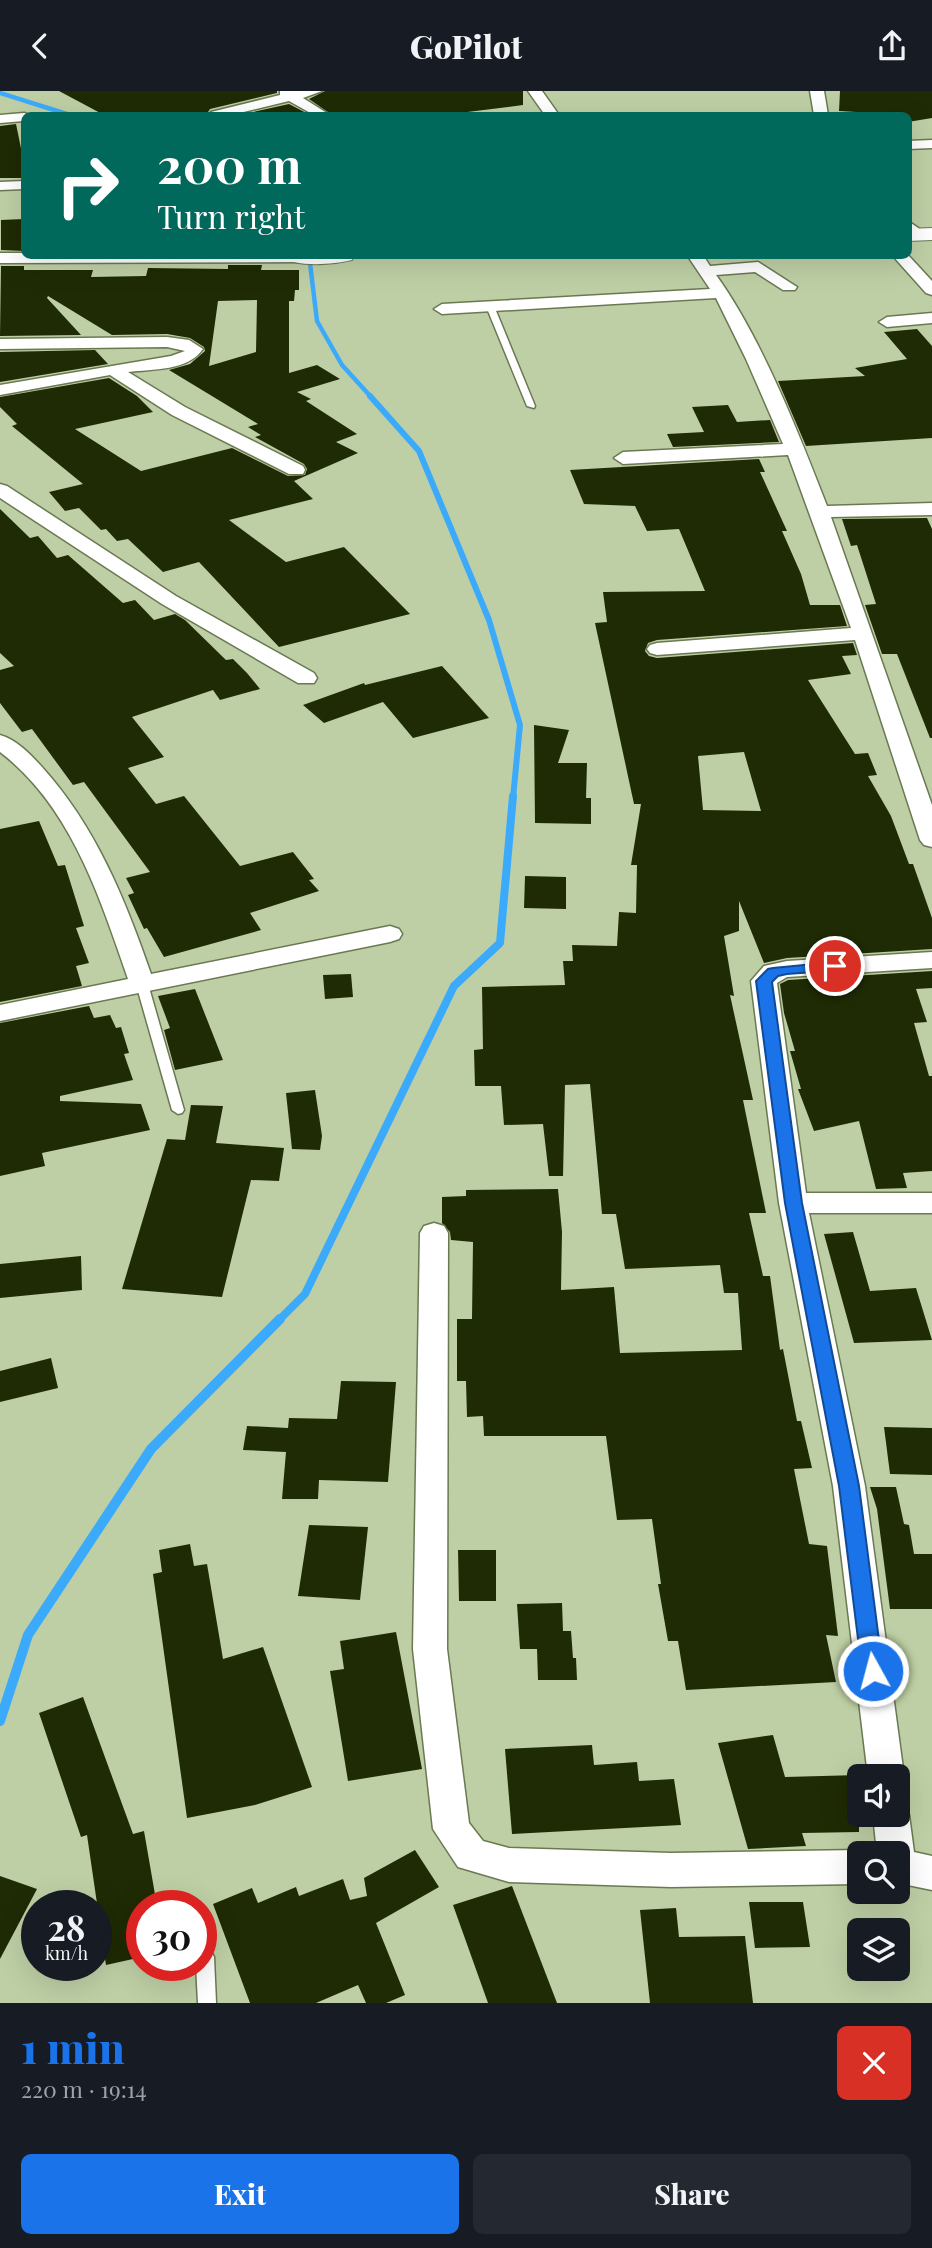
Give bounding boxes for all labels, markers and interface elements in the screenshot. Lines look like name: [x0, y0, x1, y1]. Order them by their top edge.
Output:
text: GoPilot: [410, 24, 522, 67]
icon: back: [21, 27, 59, 65]
icon: share: [873, 27, 911, 65]
text: 200 m: [157, 131, 302, 196]
icon: right: [42, 140, 133, 231]
text: Turn right: [157, 194, 305, 237]
pin: [805, 936, 865, 996]
icon: arrive: [816, 947, 854, 985]
position arrow: [836, 1634, 910, 1708]
map controls: [847, 1764, 910, 1981]
button: sound: [847, 1764, 910, 1827]
button: search: [847, 1841, 910, 1904]
speed limit sign: 30: [126, 1890, 217, 1981]
text: 28: [48, 1903, 85, 1950]
button: layers: [847, 1918, 910, 1981]
text: km/h: [45, 1941, 88, 1965]
text: 1 min: [21, 2019, 125, 2075]
button: close: [837, 2026, 911, 2100]
text: 220 m · 19:14: [21, 2073, 147, 2104]
button: Exit: [21, 2154, 459, 2234]
button: Share: [473, 2154, 911, 2234]

